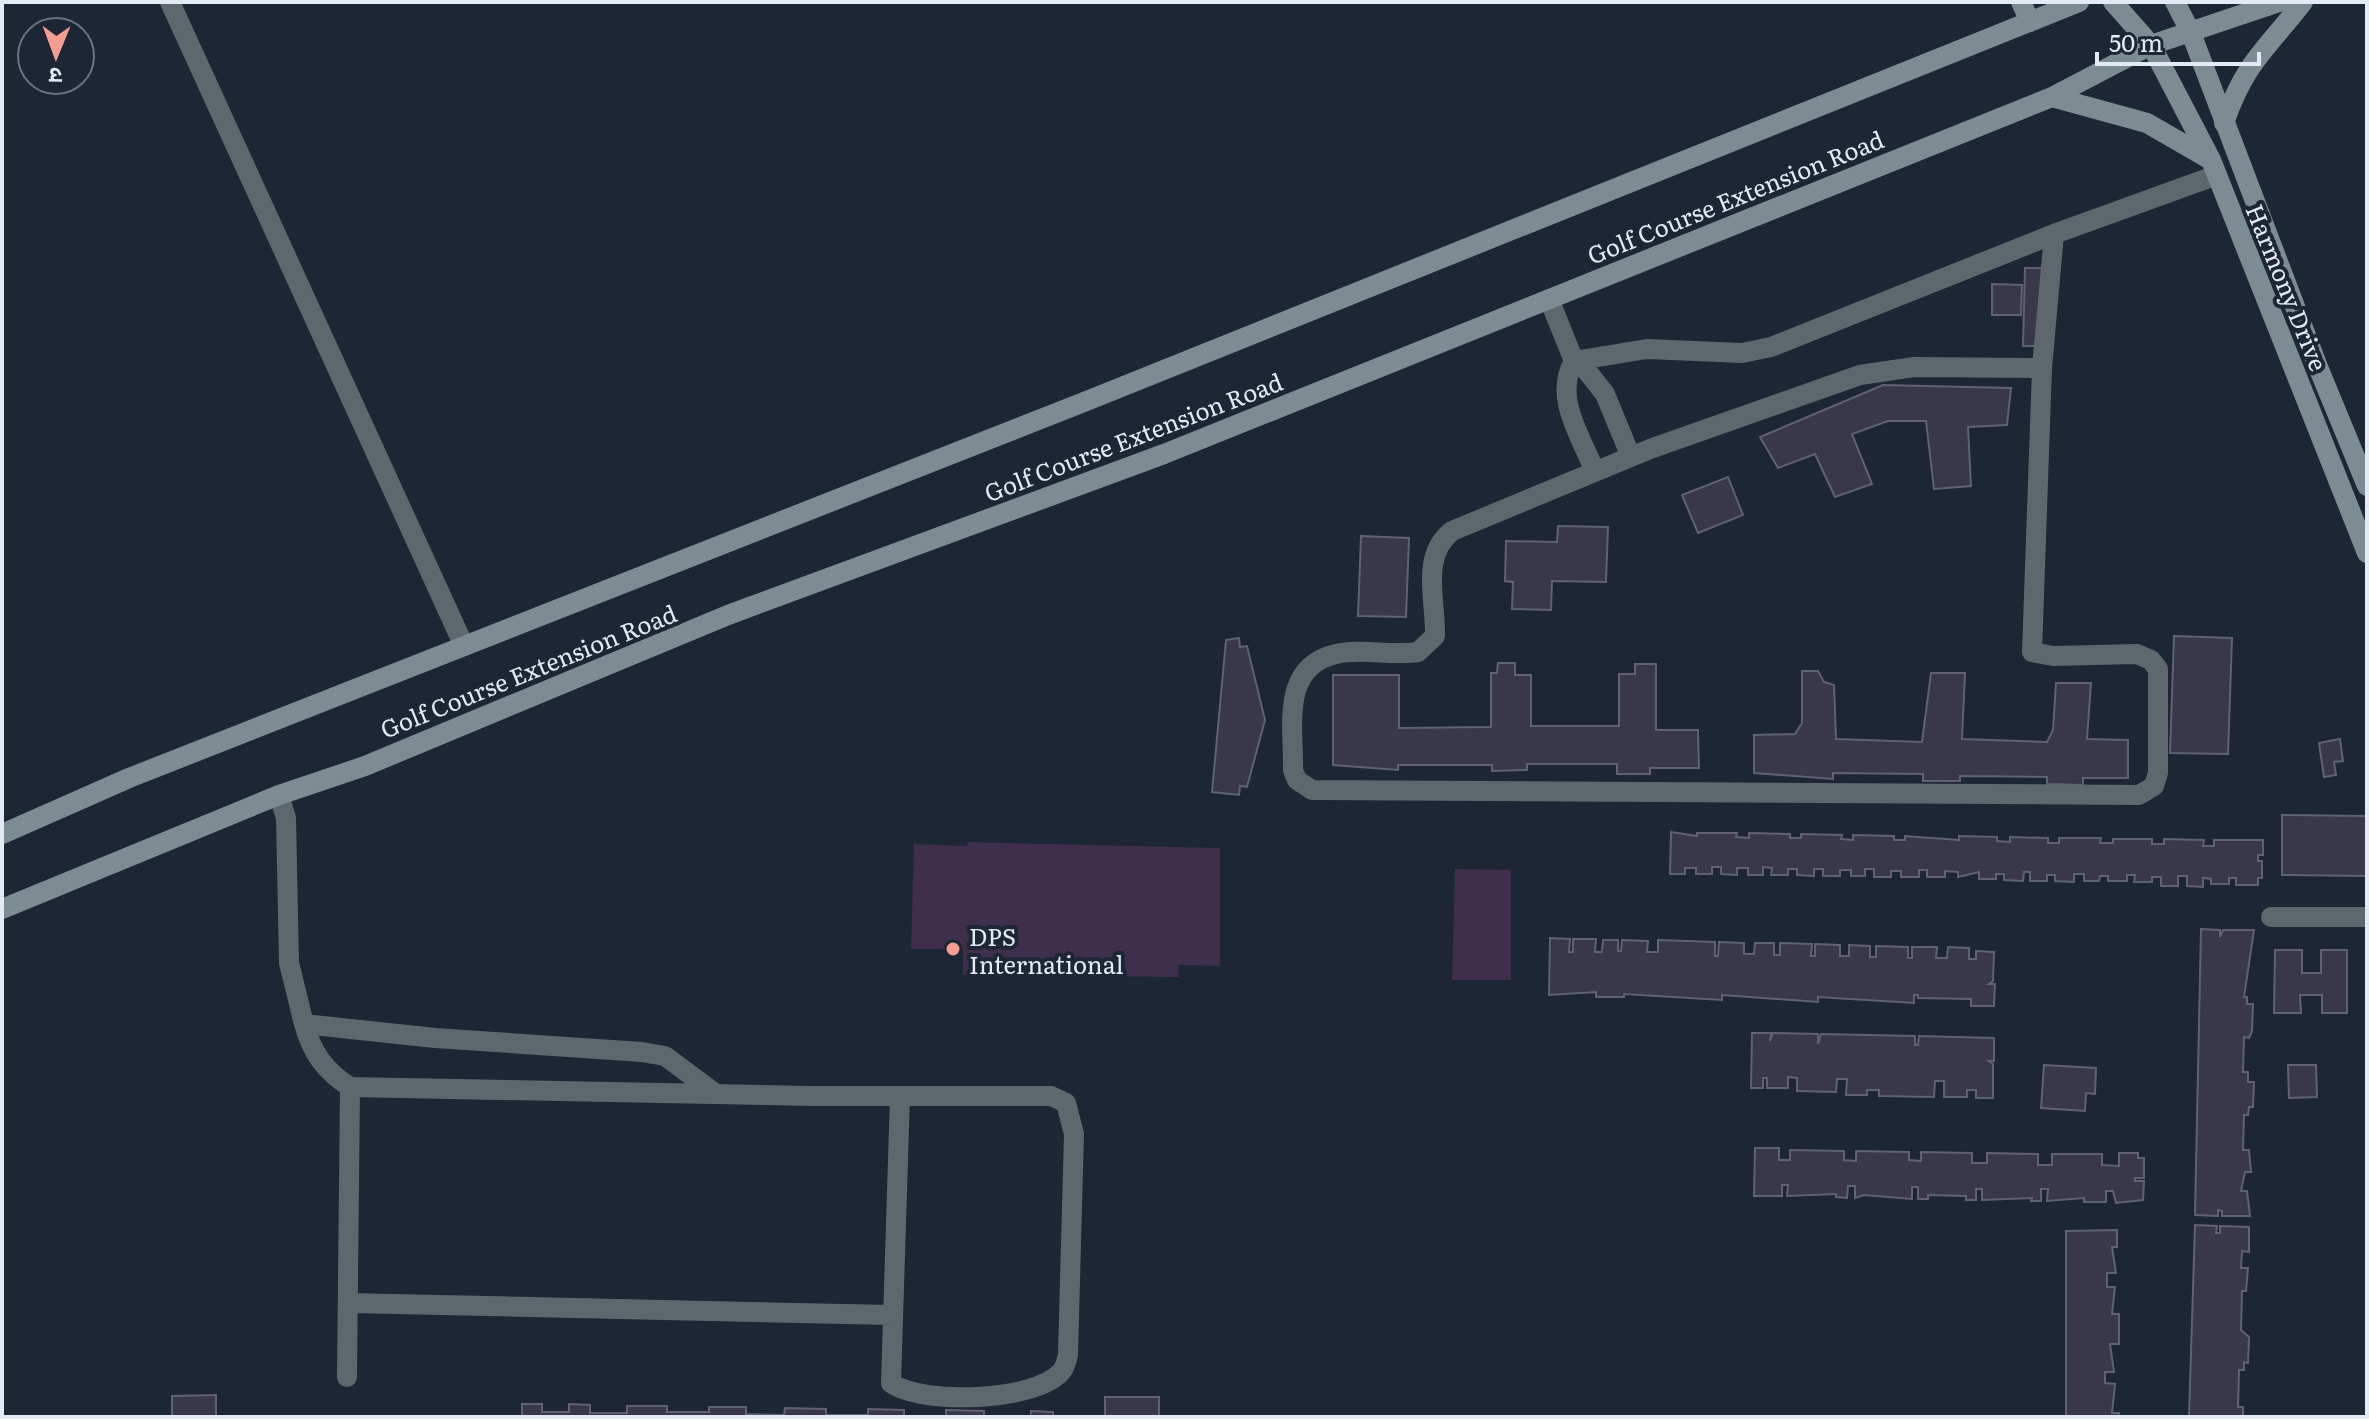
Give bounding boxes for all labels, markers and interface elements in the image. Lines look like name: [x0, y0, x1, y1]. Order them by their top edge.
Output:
north arrow: [16, 16, 96, 96]
scale bar: [2097, 16, 2259, 66]
text: 50 m: [2109, 24, 2163, 59]
text: उ: [48, 61, 62, 94]
street label: Golf Course Extension Road: [1582, 120, 1889, 272]
street label: Harmony Drive: [2239, 198, 2337, 376]
street label: Golf Course Extension Road: [979, 363, 1287, 509]
street label: Golf Course Extension Road: [375, 594, 682, 746]
place label: DPS International: [969, 918, 1124, 981]
marker: DPS International: [944, 940, 962, 958]

